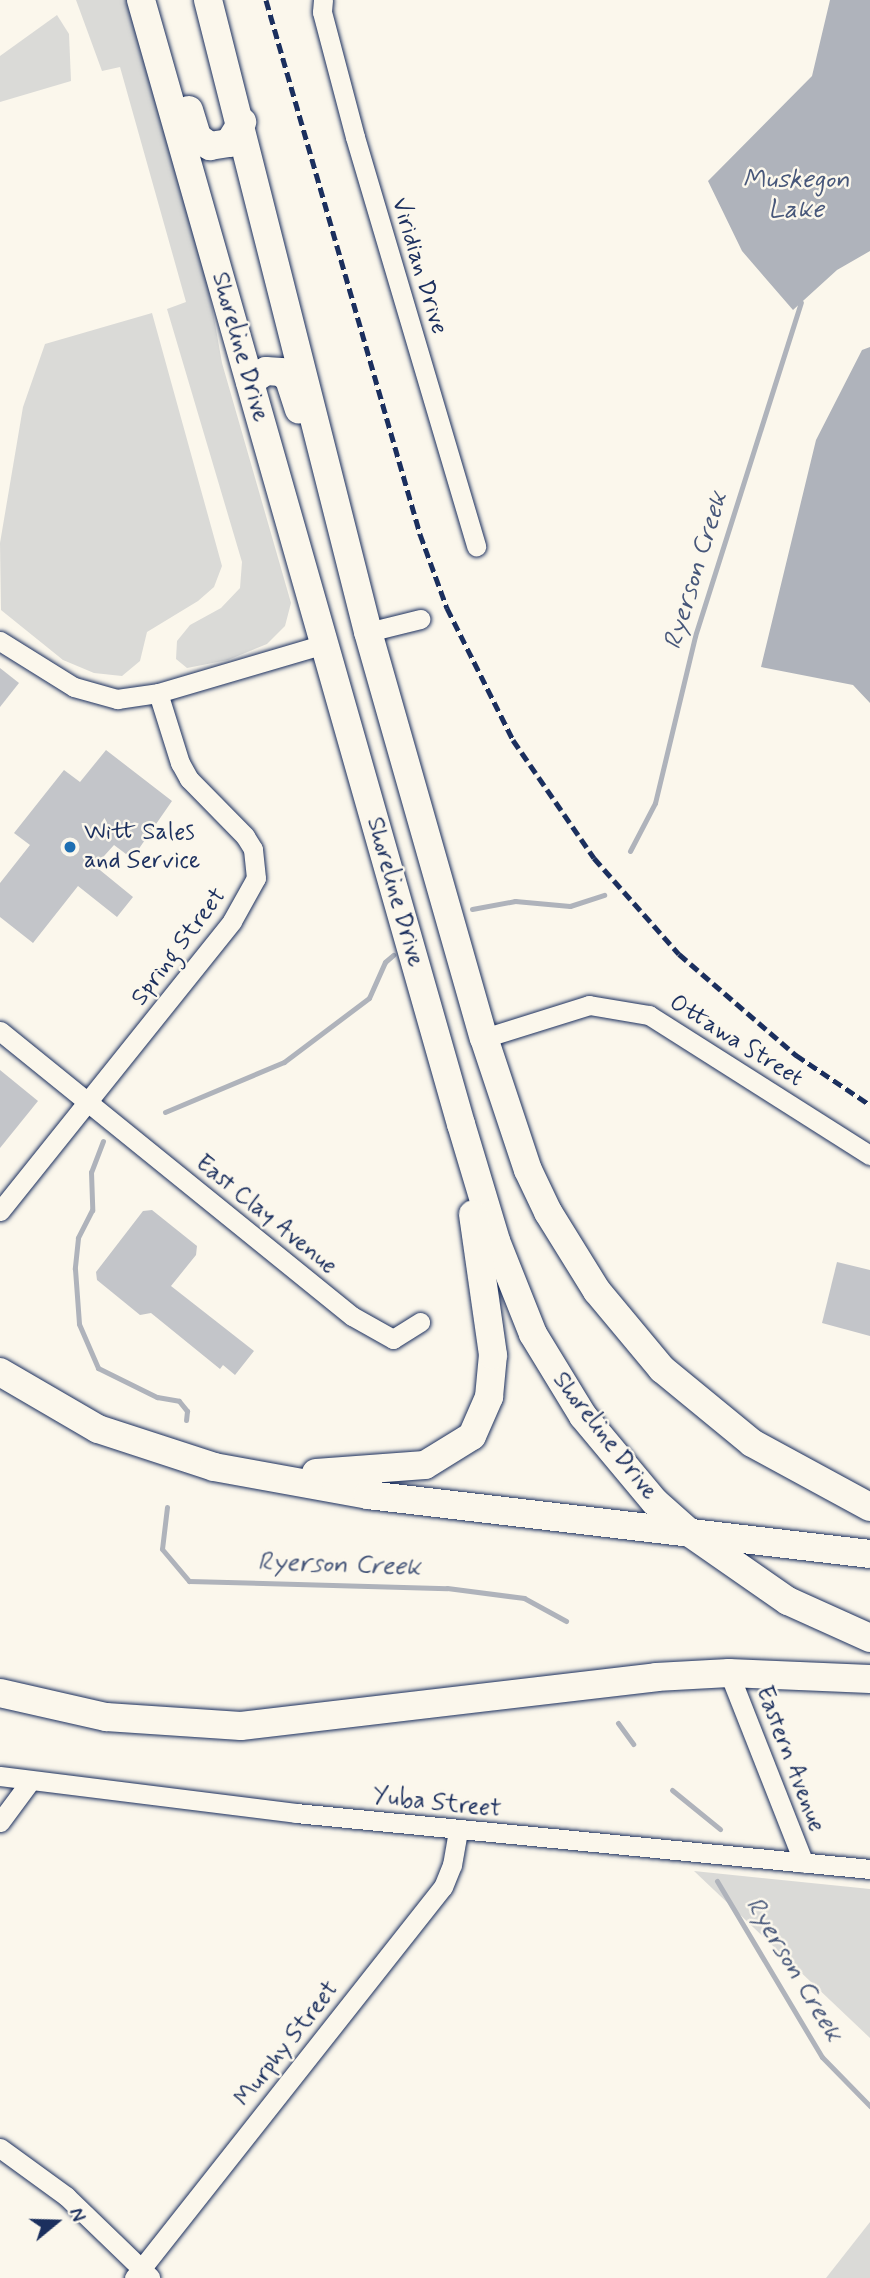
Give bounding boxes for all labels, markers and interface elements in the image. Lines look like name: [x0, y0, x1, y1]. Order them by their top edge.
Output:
water label: Muskegon Lake: [742, 165, 850, 227]
street label: Viridian Drive: [385, 195, 453, 337]
street label: Shoreline Drive: [205, 270, 275, 424]
water label: Ryerson Creek: [658, 489, 736, 653]
street label: Shoreline Drive: [360, 815, 430, 969]
place label: Witt Sales and Service: [84, 819, 199, 875]
marker: Witt Sales and Service: [62, 839, 78, 855]
street label: Spring Street: [126, 883, 232, 1011]
street label: Ottawa Street: [662, 987, 810, 1095]
street label: East Clay Avenue: [188, 1148, 344, 1282]
street label: Shoreline Drive: [547, 1367, 663, 1505]
water label: Ryerson Creek: [257, 1548, 421, 1584]
street label: Eastern Avenue: [748, 1680, 832, 1838]
street label: Yuba Street: [372, 1782, 502, 1824]
water label: Ryerson Creek: [738, 1893, 848, 2047]
street label: Murphy Street: [229, 1976, 345, 2112]
north arrow: [21, 2187, 91, 2257]
text: N: [62, 2205, 90, 2225]

